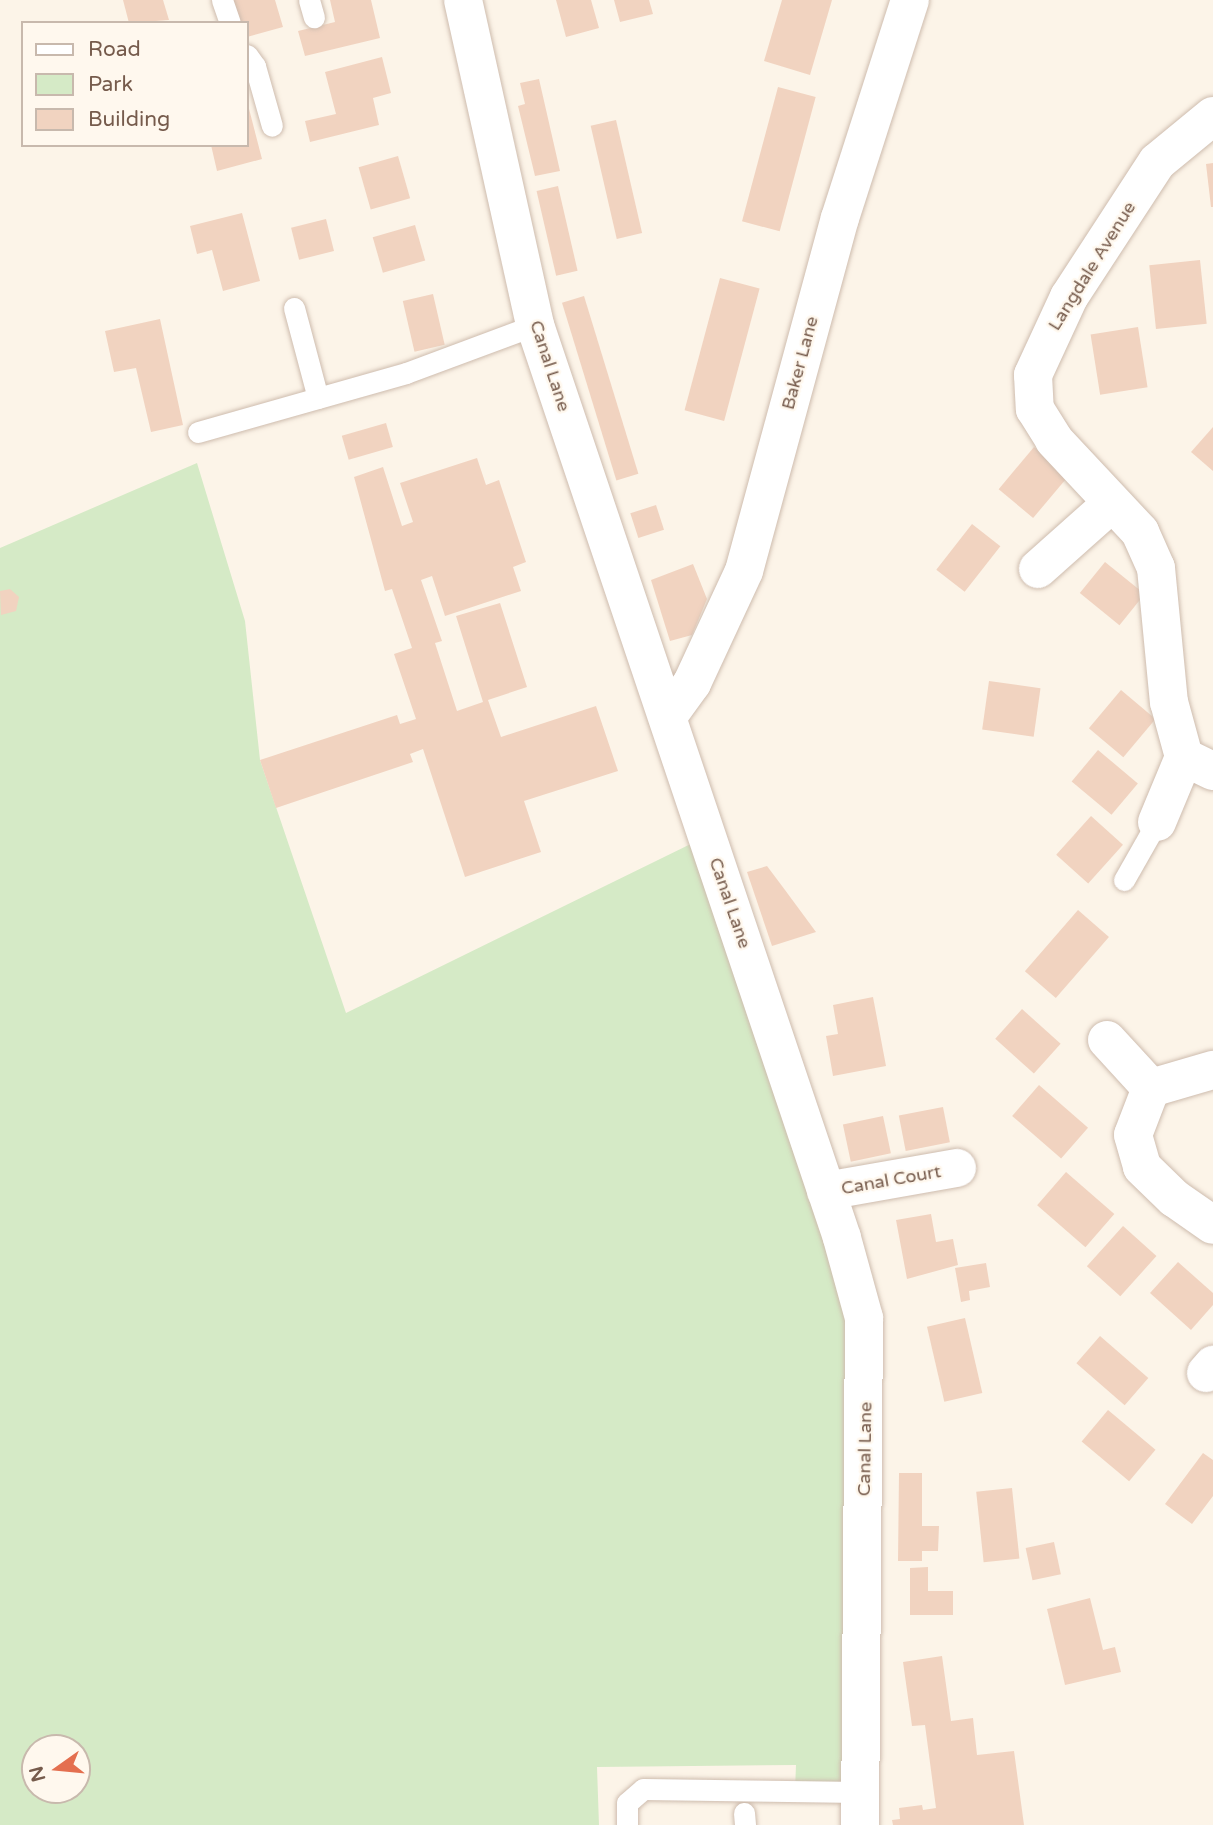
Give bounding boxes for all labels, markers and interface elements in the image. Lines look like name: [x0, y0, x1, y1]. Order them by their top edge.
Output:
legend: [21, 21, 248, 147]
text: Road: [88, 37, 141, 62]
text: Park: [88, 72, 133, 97]
text: Building: [88, 107, 170, 132]
street label: Langdale Avenue: [1044, 198, 1140, 334]
street label: Baker Lane: [777, 314, 823, 412]
street label: Canal Lane: [525, 318, 575, 414]
street label: Canal Lane: [704, 855, 756, 951]
street label: Canal Court: [840, 1161, 942, 1199]
street label: Canal Lane: [853, 1402, 877, 1496]
north arrow: [21, 1734, 91, 1804]
text: N: [25, 1764, 50, 1784]

